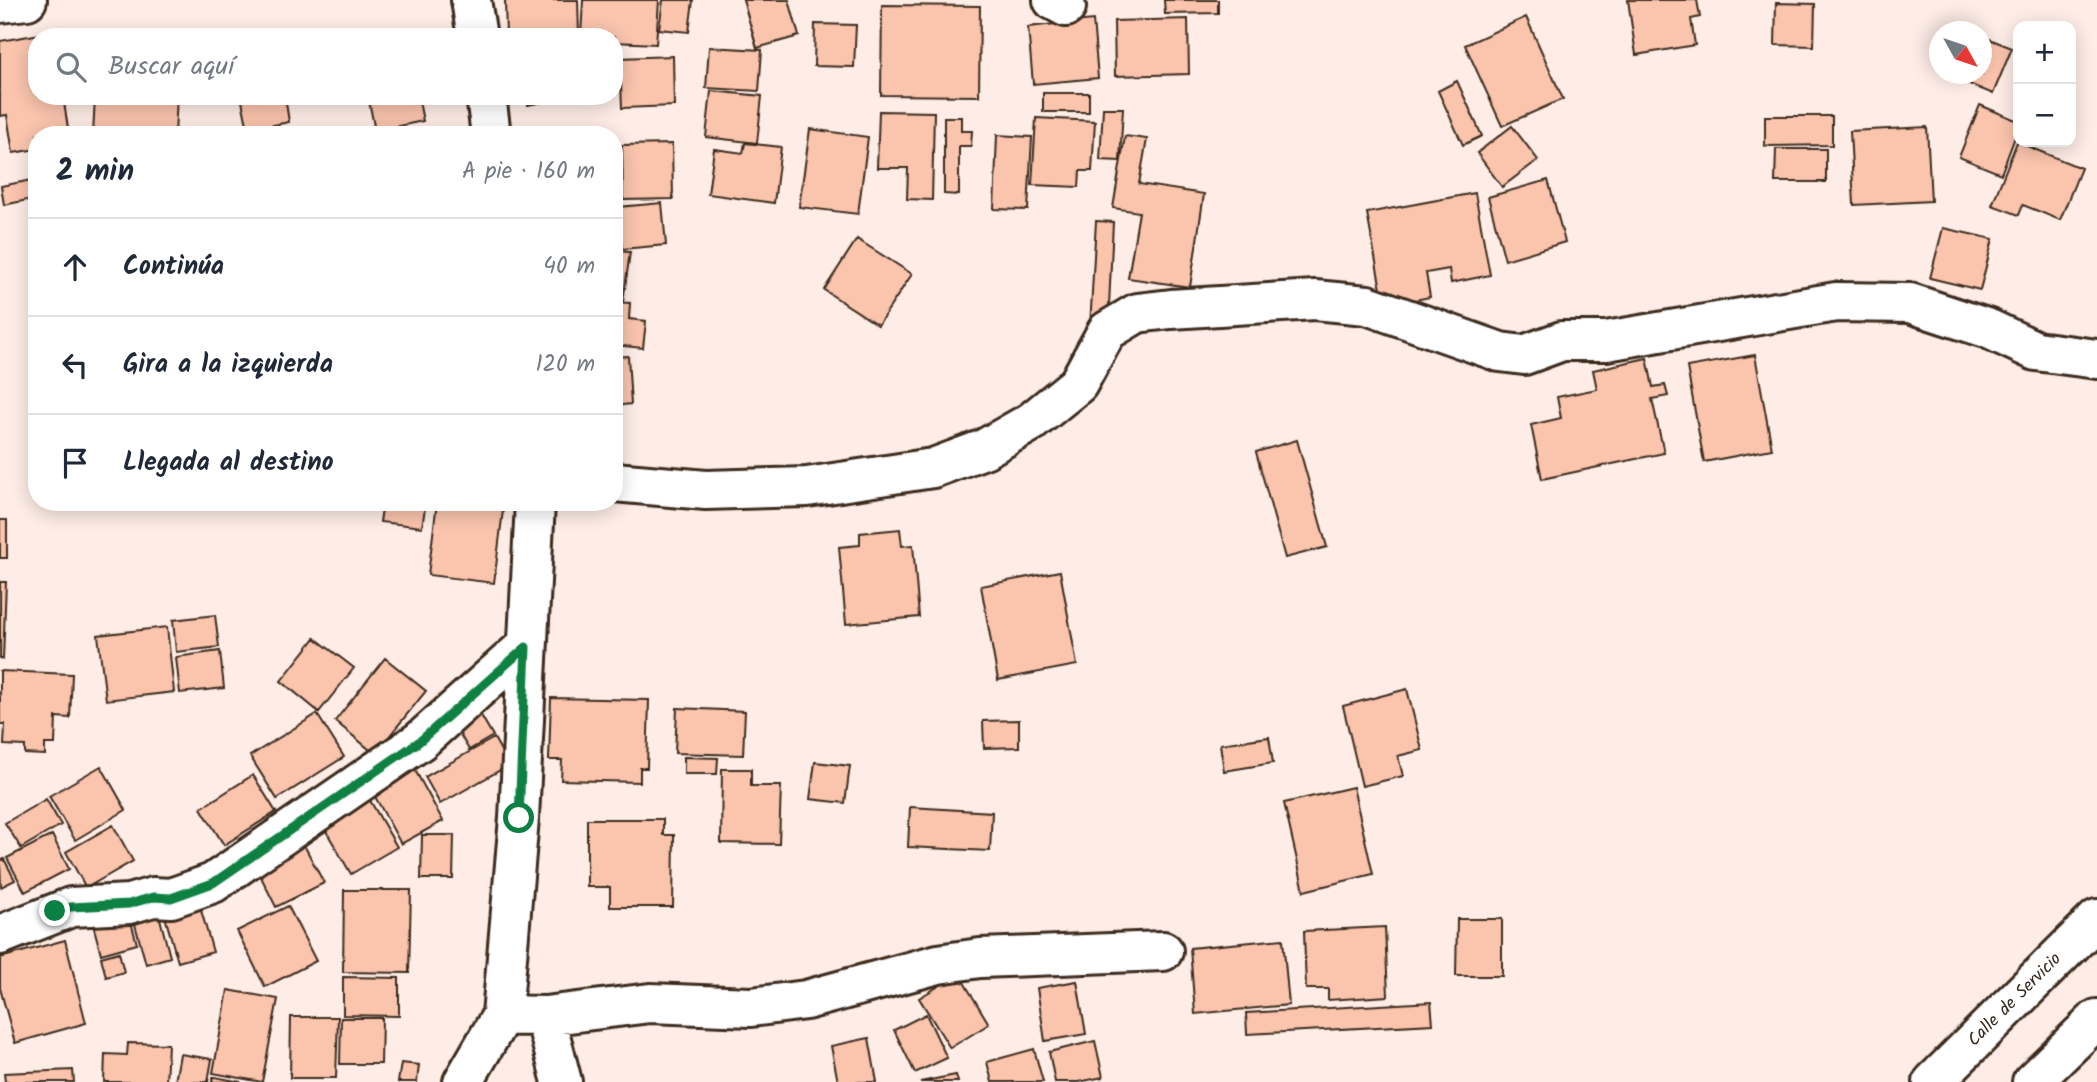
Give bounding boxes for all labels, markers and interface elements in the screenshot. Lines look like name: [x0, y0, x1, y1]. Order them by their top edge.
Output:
north arrow: [1929, 21, 1992, 84]
map controls: [2013, 21, 2076, 147]
button: +: [2013, 21, 2076, 84]
search box: [28, 28, 623, 105]
text: Buscar aquí: [108, 46, 234, 88]
icon: search: [52, 48, 90, 86]
button: −: [2013, 84, 2076, 147]
text: 2 min: [56, 148, 134, 196]
text: A pie · 160 m: [462, 154, 595, 190]
text: Continúa: [123, 246, 224, 288]
icon: ahead: [56, 248, 94, 286]
text: 40 m: [543, 249, 595, 285]
text: Gira a la izquierda: [123, 344, 333, 386]
icon: left: [56, 346, 94, 384]
text: 120 m: [535, 347, 595, 383]
text: Llegada al destino: [123, 442, 334, 484]
icon: arrive: [56, 444, 94, 482]
route start: [503, 802, 534, 833]
route end: [39, 895, 70, 926]
street label: Calle de Servicio: [1961, 946, 2069, 1054]

